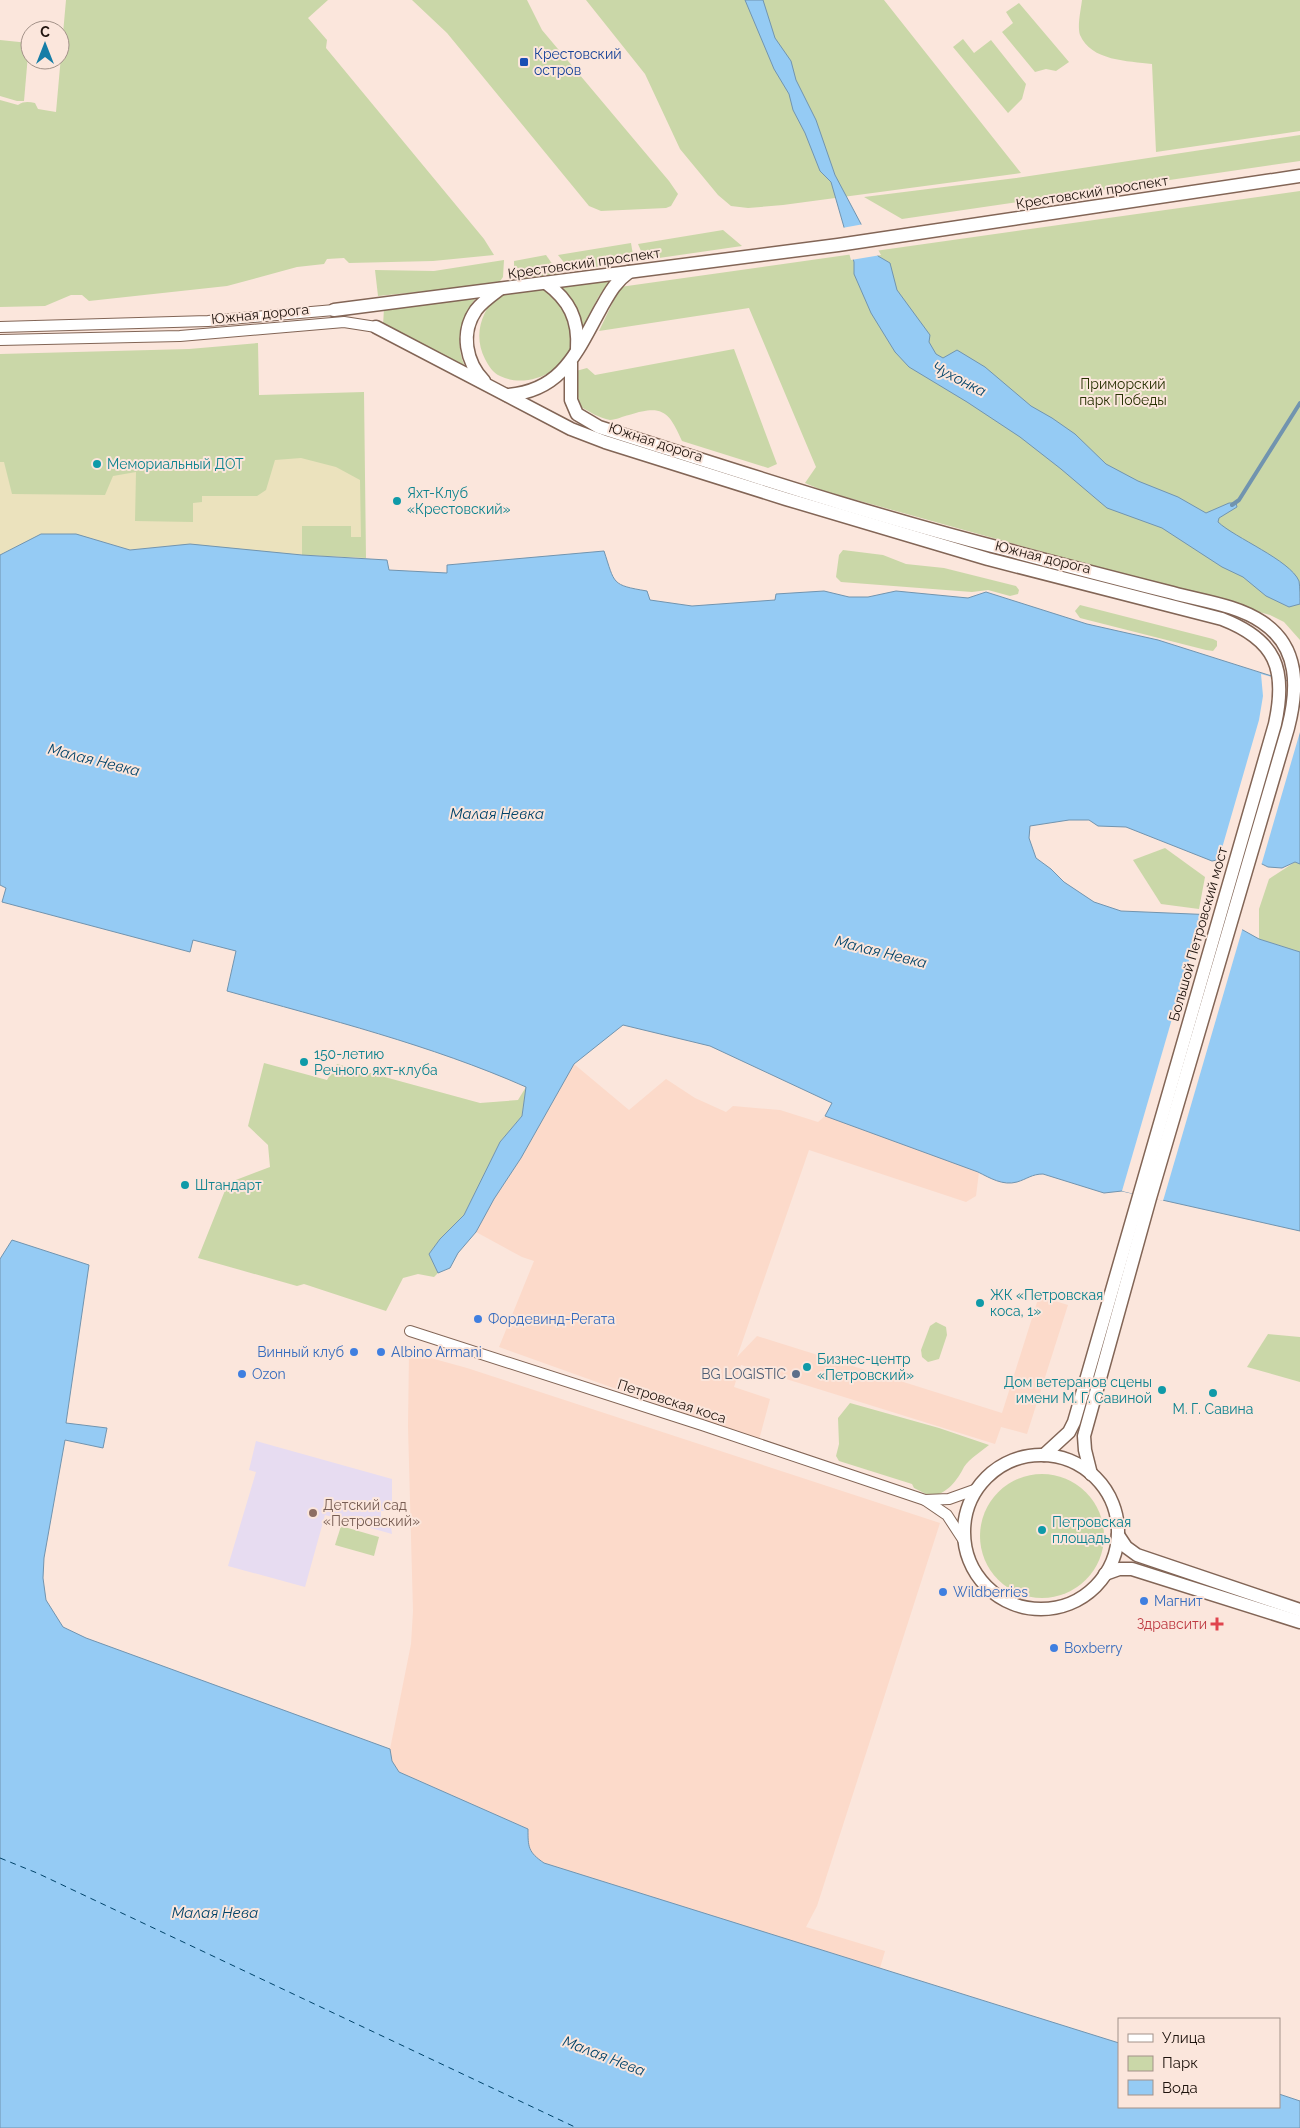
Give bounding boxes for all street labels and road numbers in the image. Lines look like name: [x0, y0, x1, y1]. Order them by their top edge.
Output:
street label: Крестовский проспект: [1015, 172, 1170, 212]
street label: Крестовский проспект: [507, 244, 662, 282]
street label: Южная дорога: [210, 301, 310, 327]
street label: Южная дорога: [607, 419, 705, 465]
street label: Южная дорога: [993, 537, 1093, 577]
street label: Большой Петровский мост: [1165, 845, 1231, 1023]
street label: Петровская коса: [616, 1376, 728, 1426]

